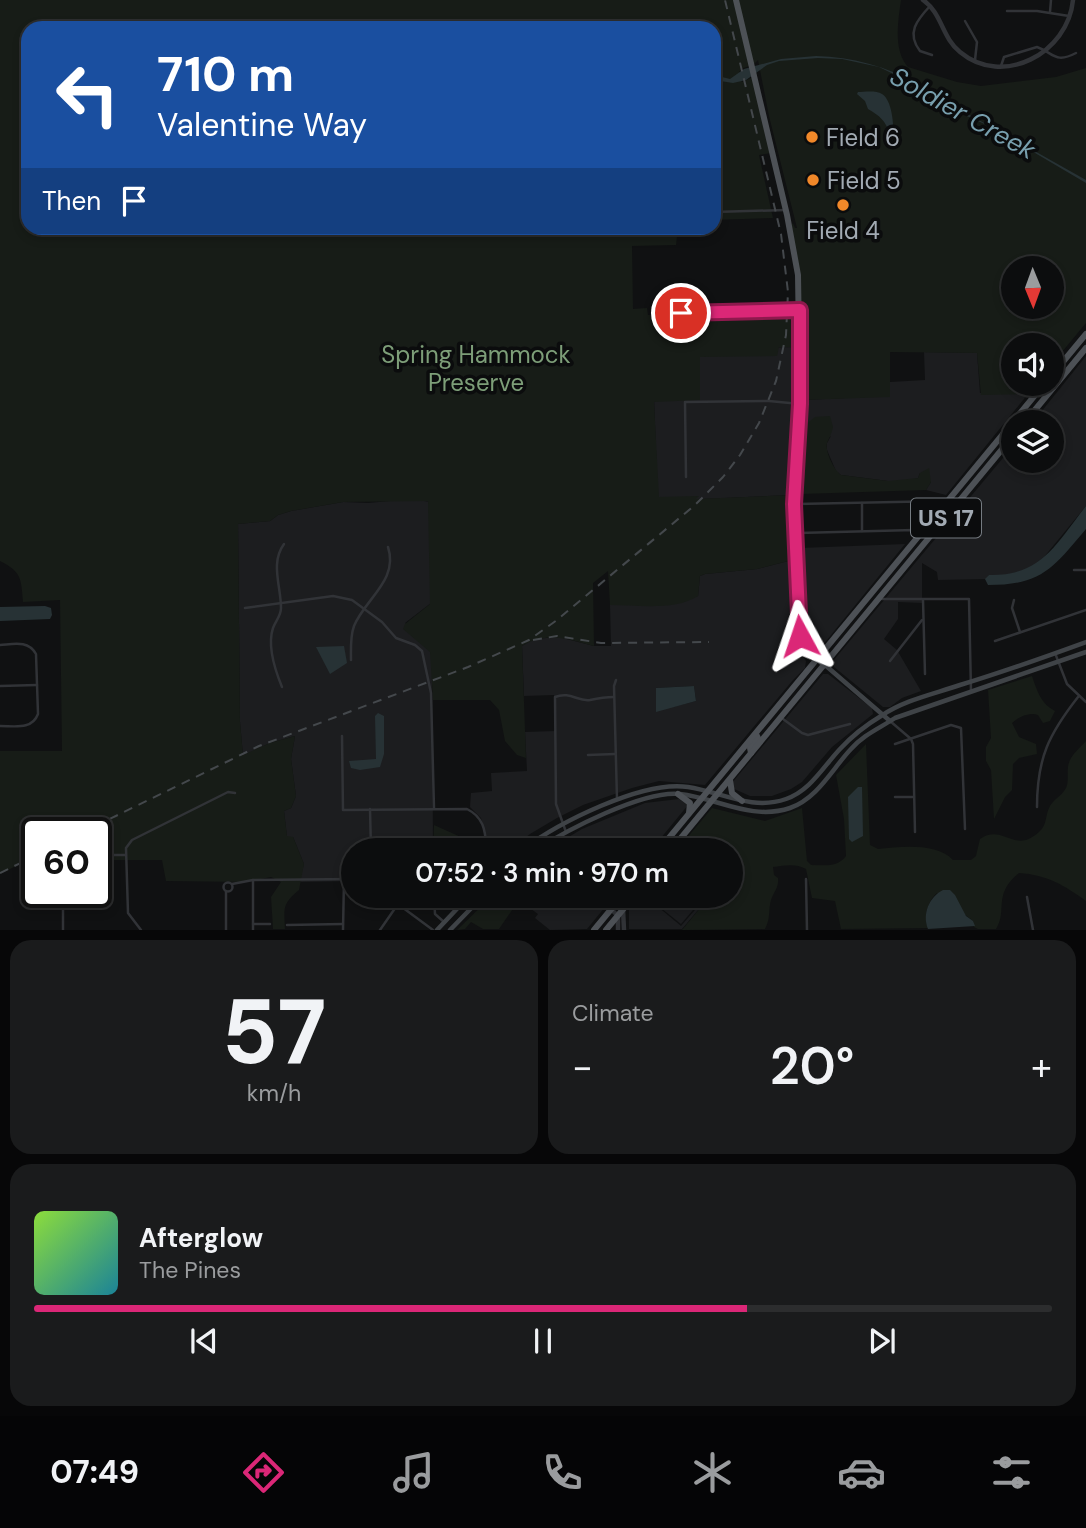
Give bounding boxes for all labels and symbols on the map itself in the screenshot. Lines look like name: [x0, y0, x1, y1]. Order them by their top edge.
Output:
water label: Soldier Creek: [884, 59, 1043, 167]
place label: Field 6: [826, 122, 900, 153]
marker: Field 6: [804, 129, 820, 145]
place label: Field 5: [827, 165, 901, 196]
marker: Field 5: [805, 172, 821, 188]
marker: Field 4: [835, 197, 851, 213]
place label: Field 4: [806, 215, 880, 246]
north arrow: [1001, 256, 1064, 318]
pin: [651, 283, 711, 343]
park label: Spring Hammock Preserve: [381, 339, 571, 398]
road number: US 17: [911, 498, 981, 538]
position arrow: [763, 599, 837, 673]
speed limit sign: 60: [21, 817, 112, 908]

